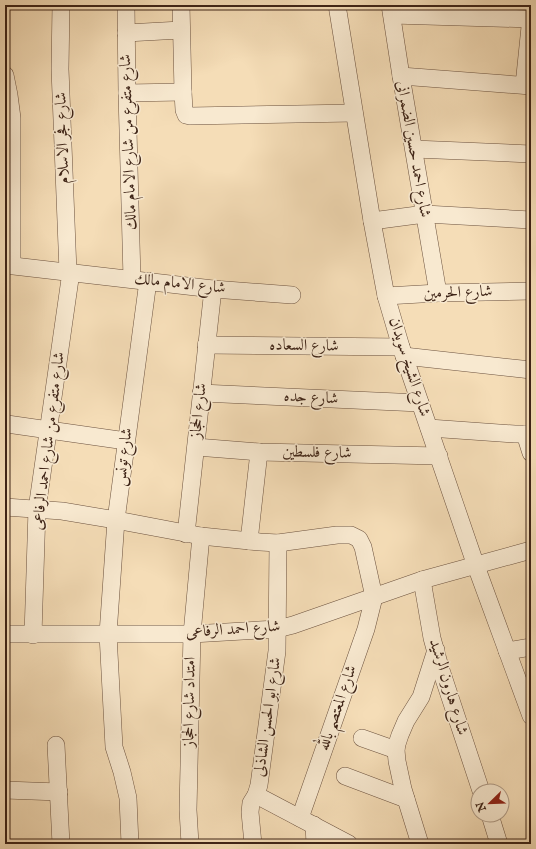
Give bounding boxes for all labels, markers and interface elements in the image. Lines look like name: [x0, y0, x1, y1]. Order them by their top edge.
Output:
street label: شارع متفرع من شارع الامام مالك: [116, 54, 145, 230]
street label: شارع احمد حسين الضمرانى: [389, 79, 435, 219]
street label: شارع فجر الاسلام: [51, 92, 78, 184]
street label: شارع الامام مالك: [133, 269, 227, 302]
street label: شارع الحرمين: [423, 282, 493, 306]
street label: شارع الشيخ سويدان: [381, 315, 434, 420]
street label: شارع السعاده: [269, 335, 339, 359]
street label: شارع متفرع من شارع احمد الرفاعى: [28, 351, 72, 531]
street label: شارع الحجاز: [186, 382, 214, 442]
street label: شارع جده: [283, 387, 339, 411]
street label: شارع تونس: [110, 427, 139, 488]
street label: شارع فلسطين: [282, 442, 352, 466]
street label: شارع احمد الرفاعى: [185, 617, 281, 645]
street label: شارع هارون الرشيد: [422, 636, 472, 738]
street label: امتداد شارع الحجاز: [179, 656, 203, 750]
street label: شارع ابو الحسن الشاذلى: [250, 656, 288, 778]
street label: شارع المعتصم بالله: [310, 661, 367, 755]
north arrow: [470, 783, 510, 823]
text: N: [473, 799, 490, 815]

